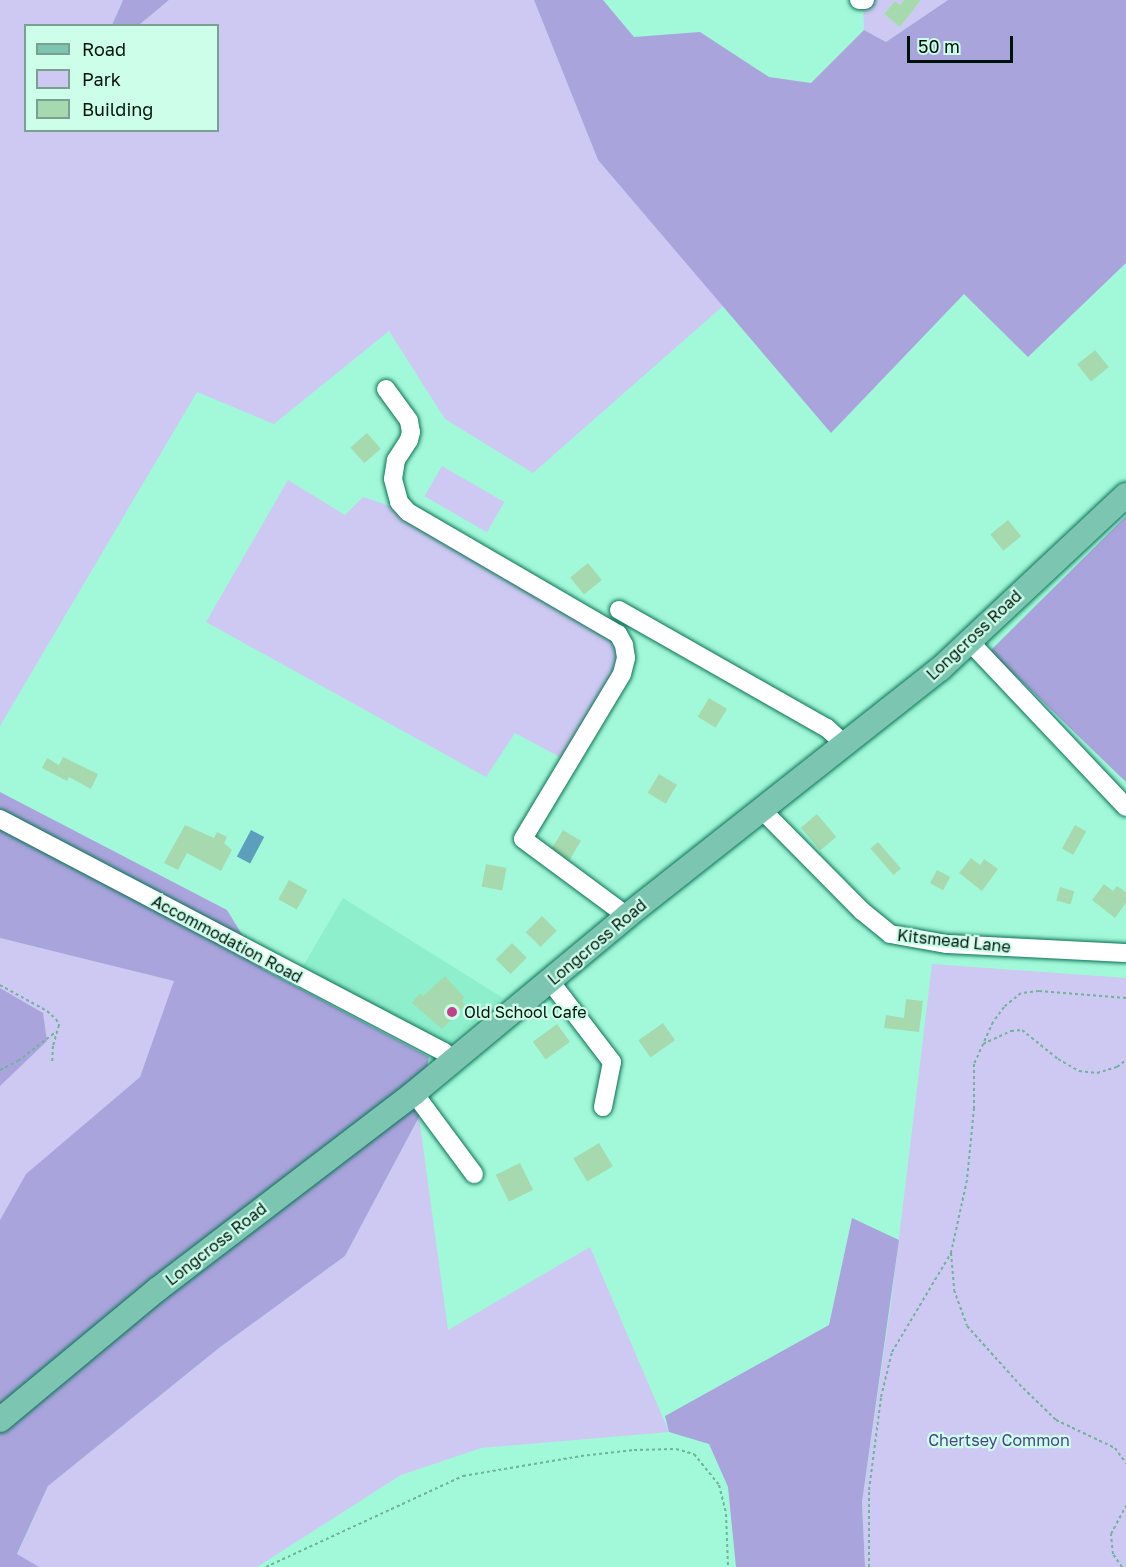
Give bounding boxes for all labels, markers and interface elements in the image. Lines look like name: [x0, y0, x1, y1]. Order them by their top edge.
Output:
legend: [24, 24, 219, 132]
scale bar: [910, 24, 1016, 62]
text: 50 m: [918, 35, 960, 57]
text: Road: [82, 38, 126, 60]
text: Park: [82, 68, 121, 90]
text: Building: [82, 98, 153, 120]
street label: Longcross Road: [923, 586, 1025, 684]
street label: Accommodation Road: [149, 891, 305, 987]
street label: Longcross Road: [544, 895, 650, 989]
street label: Kitsmead Lane: [896, 925, 1012, 957]
place label: Old School Cafe: [464, 1002, 587, 1022]
marker: Old School Cafe: [445, 1005, 459, 1019]
street label: Longcross Road: [162, 1199, 270, 1289]
park label: Chertsey Common: [928, 1430, 1070, 1450]

